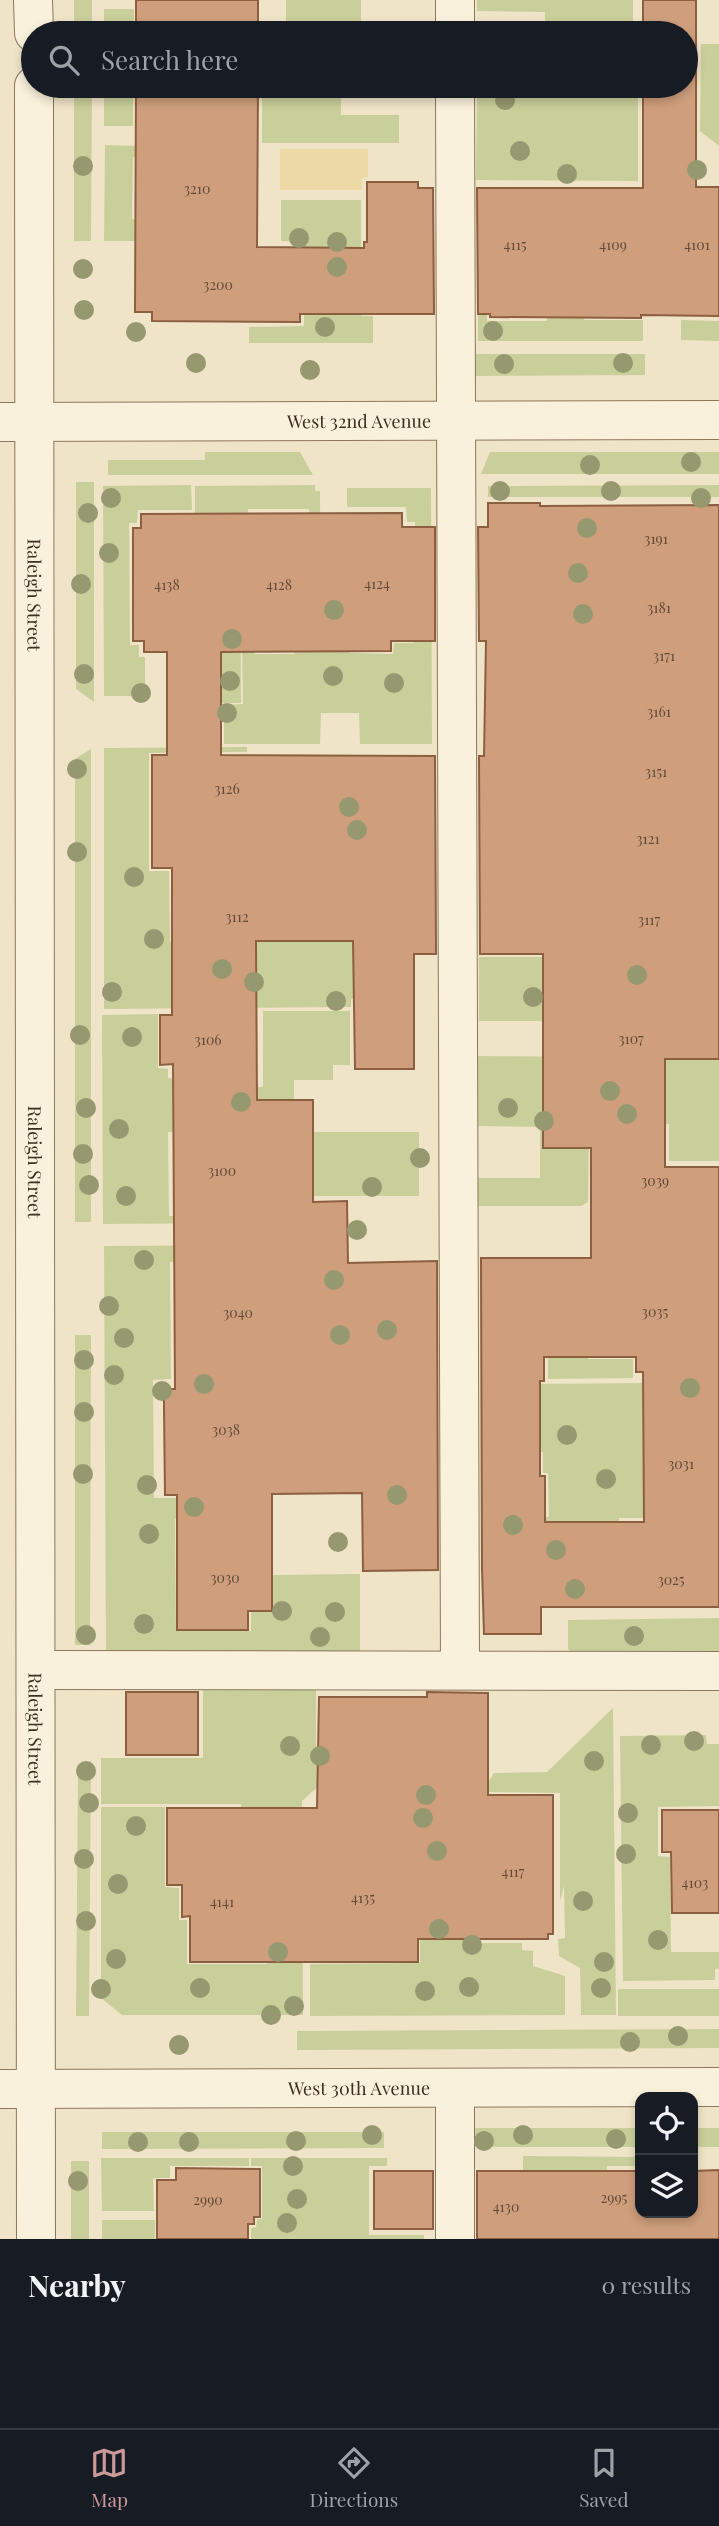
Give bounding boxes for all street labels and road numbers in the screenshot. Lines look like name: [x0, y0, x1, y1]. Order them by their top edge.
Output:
street label: West 32nd Avenue: [286, 409, 431, 433]
street label: Raleigh Street: [22, 539, 47, 652]
street label: Raleigh Street: [23, 1106, 47, 1219]
street label: Raleigh Street: [23, 1673, 48, 1786]
street label: West 30th Avenue: [287, 2076, 430, 2100]

